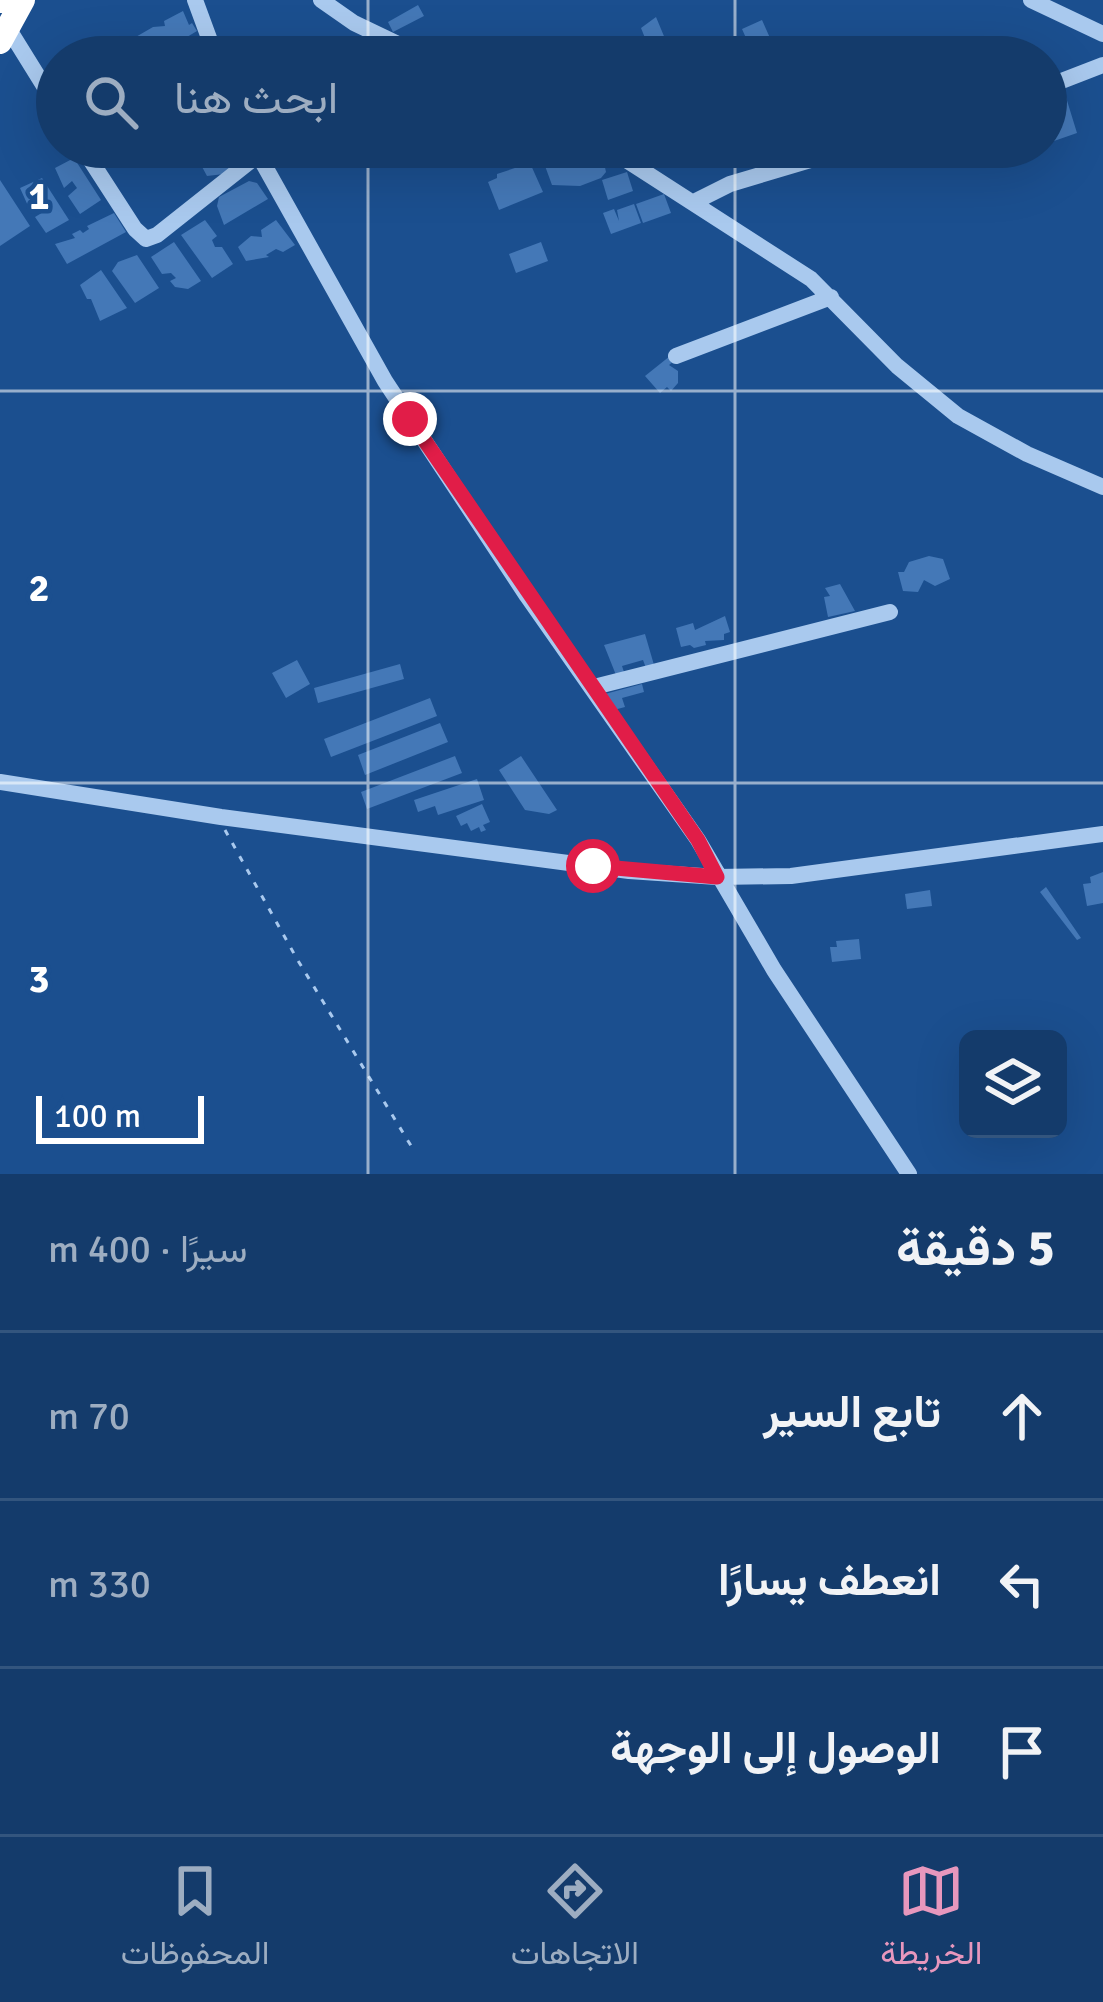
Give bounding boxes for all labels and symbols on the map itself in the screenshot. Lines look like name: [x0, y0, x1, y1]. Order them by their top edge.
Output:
text: 1: [28, 172, 50, 220]
route end: [383, 392, 437, 446]
text: 2: [28, 564, 50, 612]
route start: [566, 839, 620, 893]
text: 3: [28, 955, 50, 1003]
scale bar: [36, 1090, 204, 1143]

